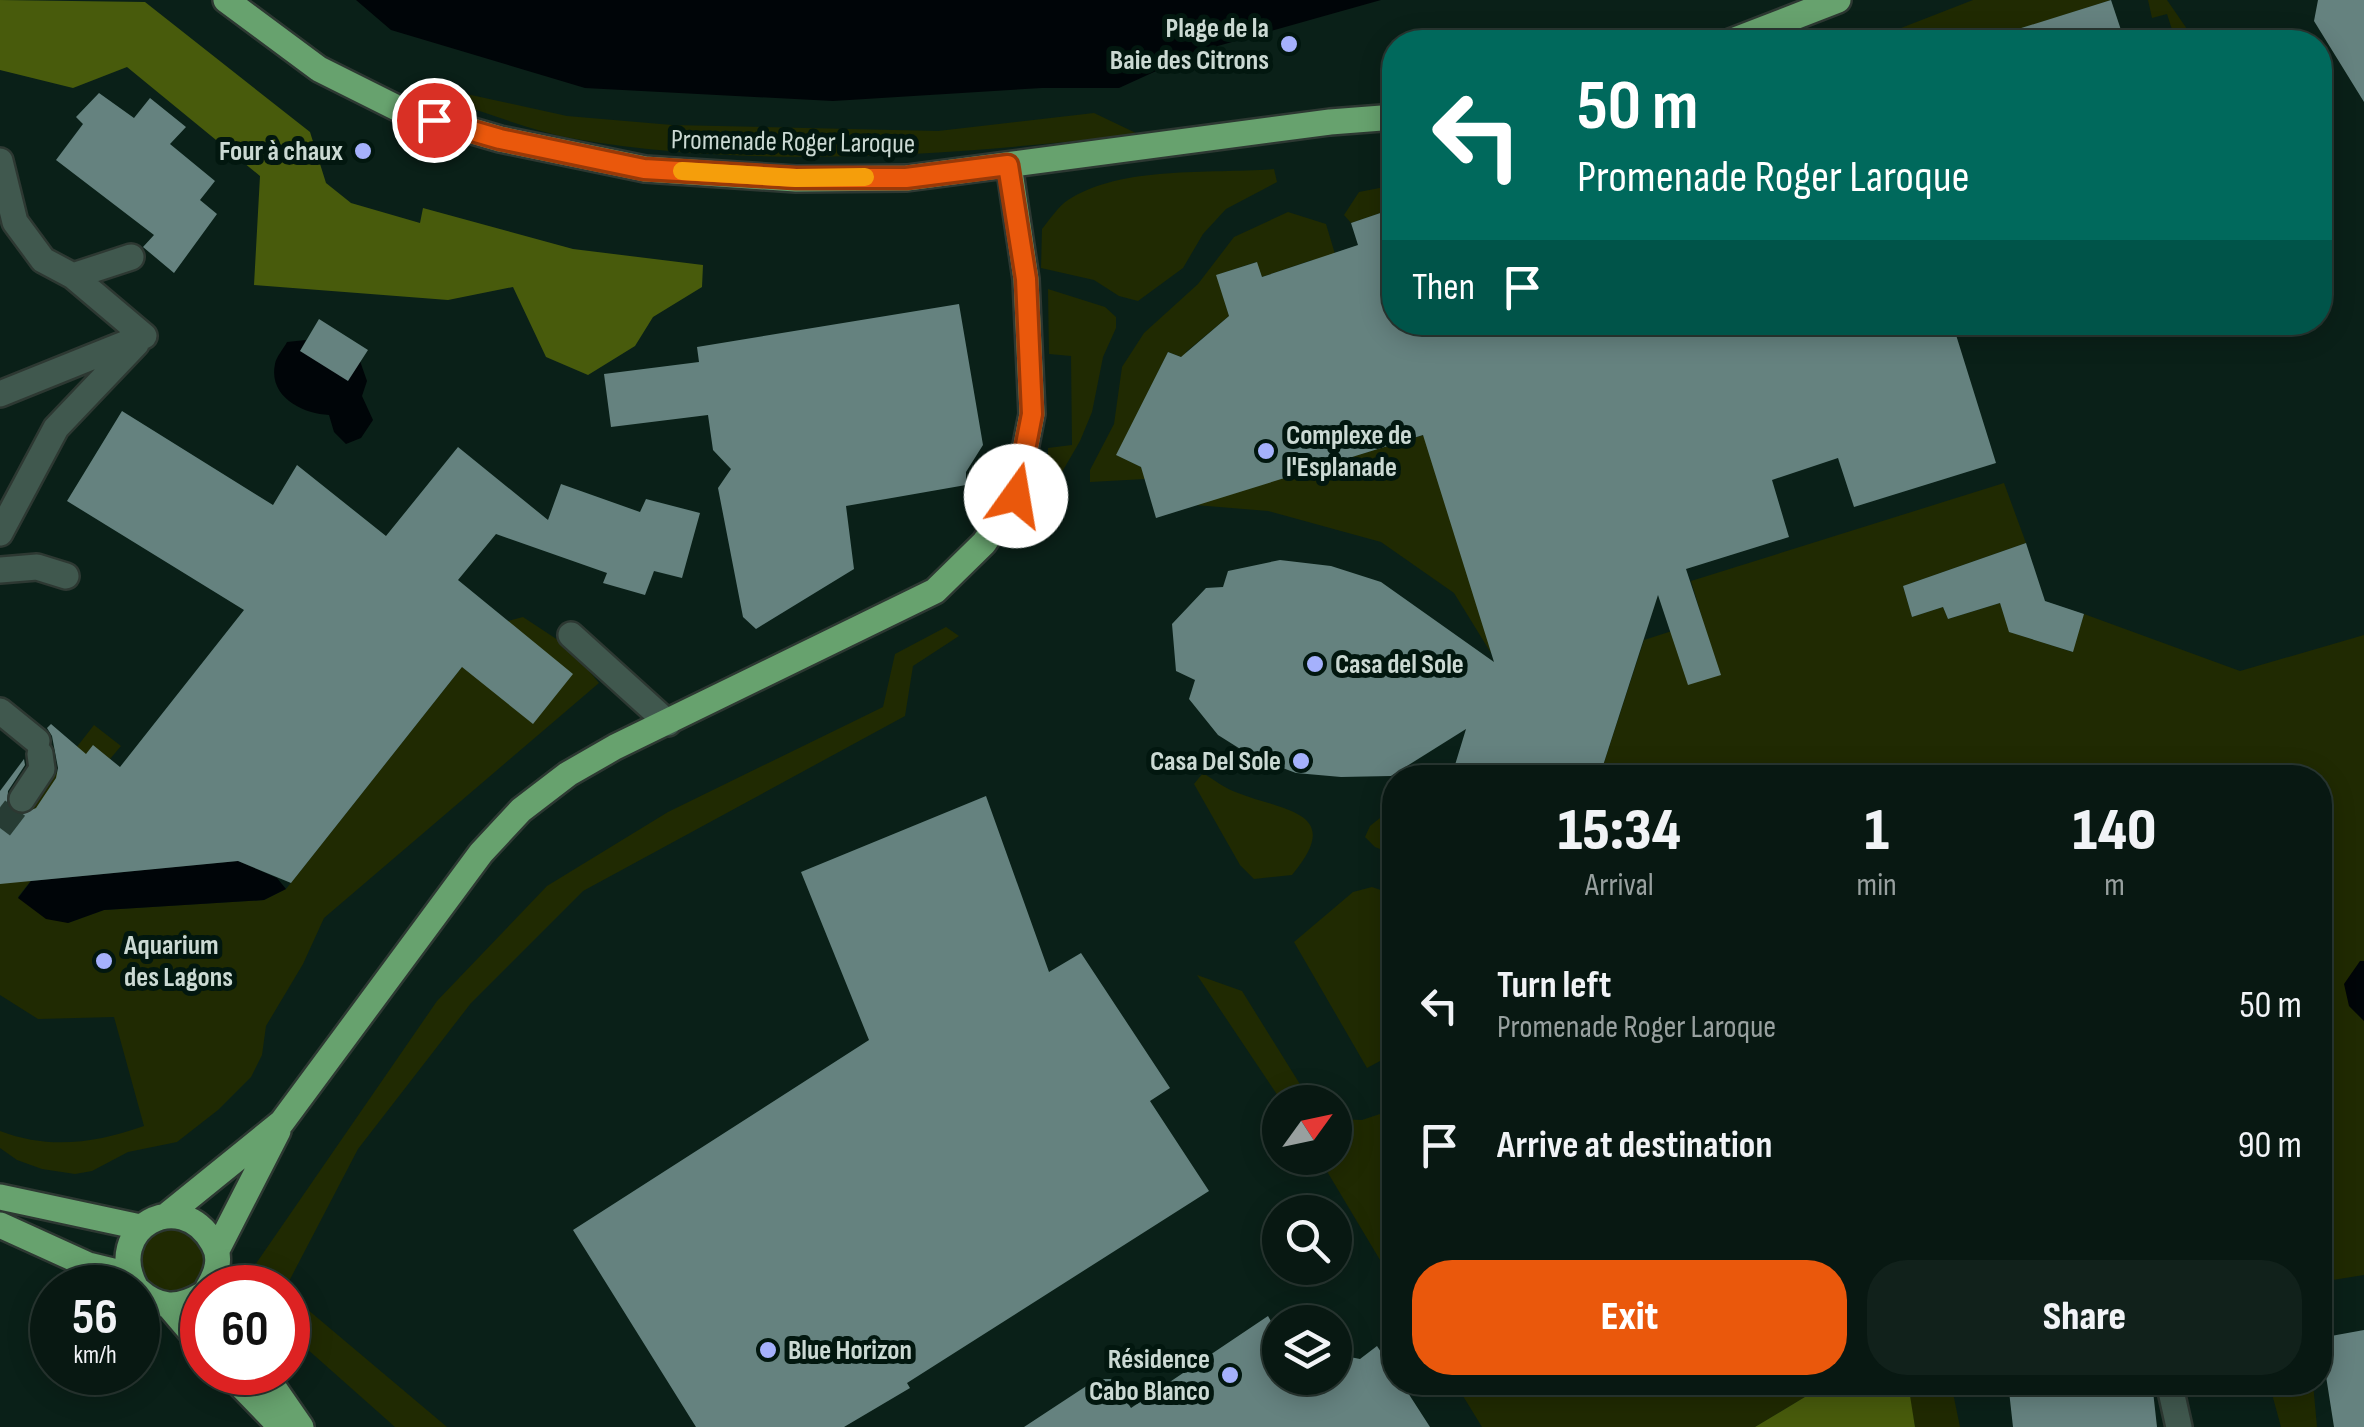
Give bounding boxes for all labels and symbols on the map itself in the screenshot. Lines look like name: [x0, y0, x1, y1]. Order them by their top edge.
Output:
place label: Plage de la Baie des Citrons: [1110, 12, 1269, 77]
marker: Plage de la Baie des Citrons: [1278, 33, 1300, 55]
pin: [392, 78, 477, 163]
street label: Promenade Roger Laroque: [671, 123, 915, 161]
place label: Four à chaux: [219, 135, 343, 168]
marker: Four à chaux: [352, 140, 374, 162]
place label: Complexe de l'Esplanade: [1286, 419, 1412, 484]
marker: Complexe de l'Esplanade: [1255, 440, 1277, 462]
position arrow: [964, 444, 1068, 548]
place label: Casa del Sole: [1335, 648, 1464, 681]
marker: Casa del Sole: [1304, 653, 1326, 675]
place label: Casa Del Sole: [1150, 745, 1281, 778]
marker: Casa Del Sole: [1290, 750, 1312, 772]
place label: Aquarium des Lagons: [123, 929, 233, 994]
marker: Aquarium des Lagons: [93, 950, 115, 972]
north arrow: [1262, 1085, 1352, 1175]
speed limit sign: 60: [180, 1265, 310, 1395]
place label: Blue Horizon: [788, 1334, 912, 1367]
marker: Blue Horizon: [757, 1339, 779, 1361]
place label: Résidence Cabo Blanco: [1089, 1343, 1210, 1408]
marker: Résidence Cabo Blanco: [1219, 1364, 1241, 1386]

